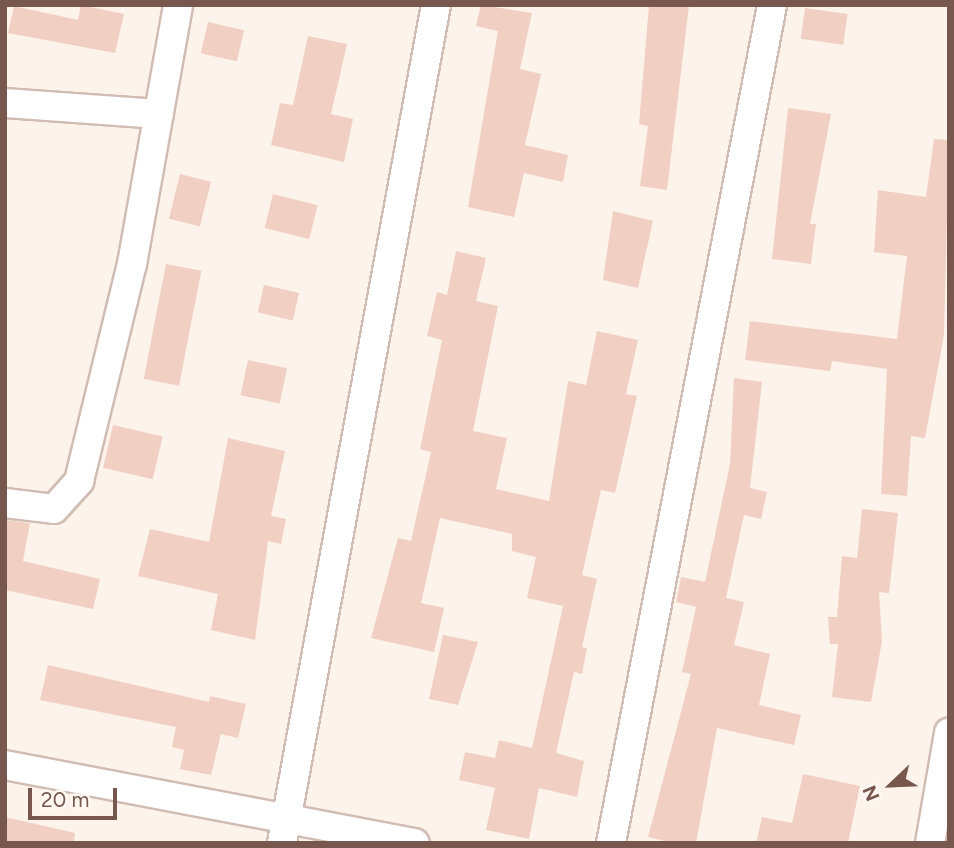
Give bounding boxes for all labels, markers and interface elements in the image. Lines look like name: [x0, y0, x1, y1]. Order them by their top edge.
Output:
north arrow: [856, 750, 926, 820]
scale bar: [32, 774, 121, 818]
text: N: [858, 782, 885, 805]
text: 20 m: [41, 787, 89, 812]

